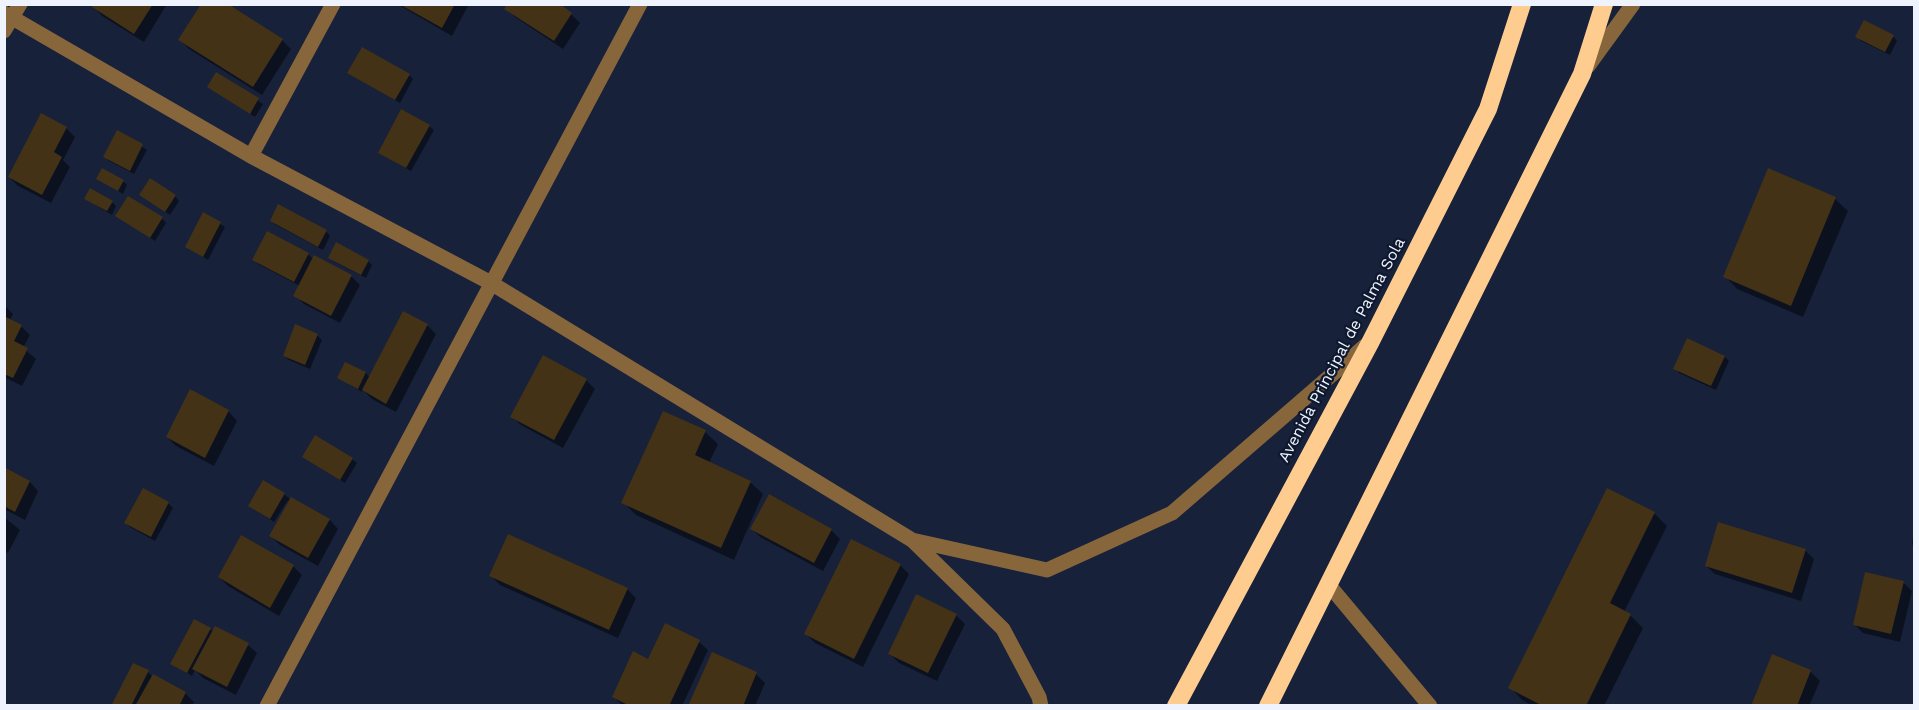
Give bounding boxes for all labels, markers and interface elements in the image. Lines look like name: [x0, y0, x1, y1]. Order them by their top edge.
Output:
street label: Avenida Principal de Palma Sola: [1275, 235, 1409, 465]

